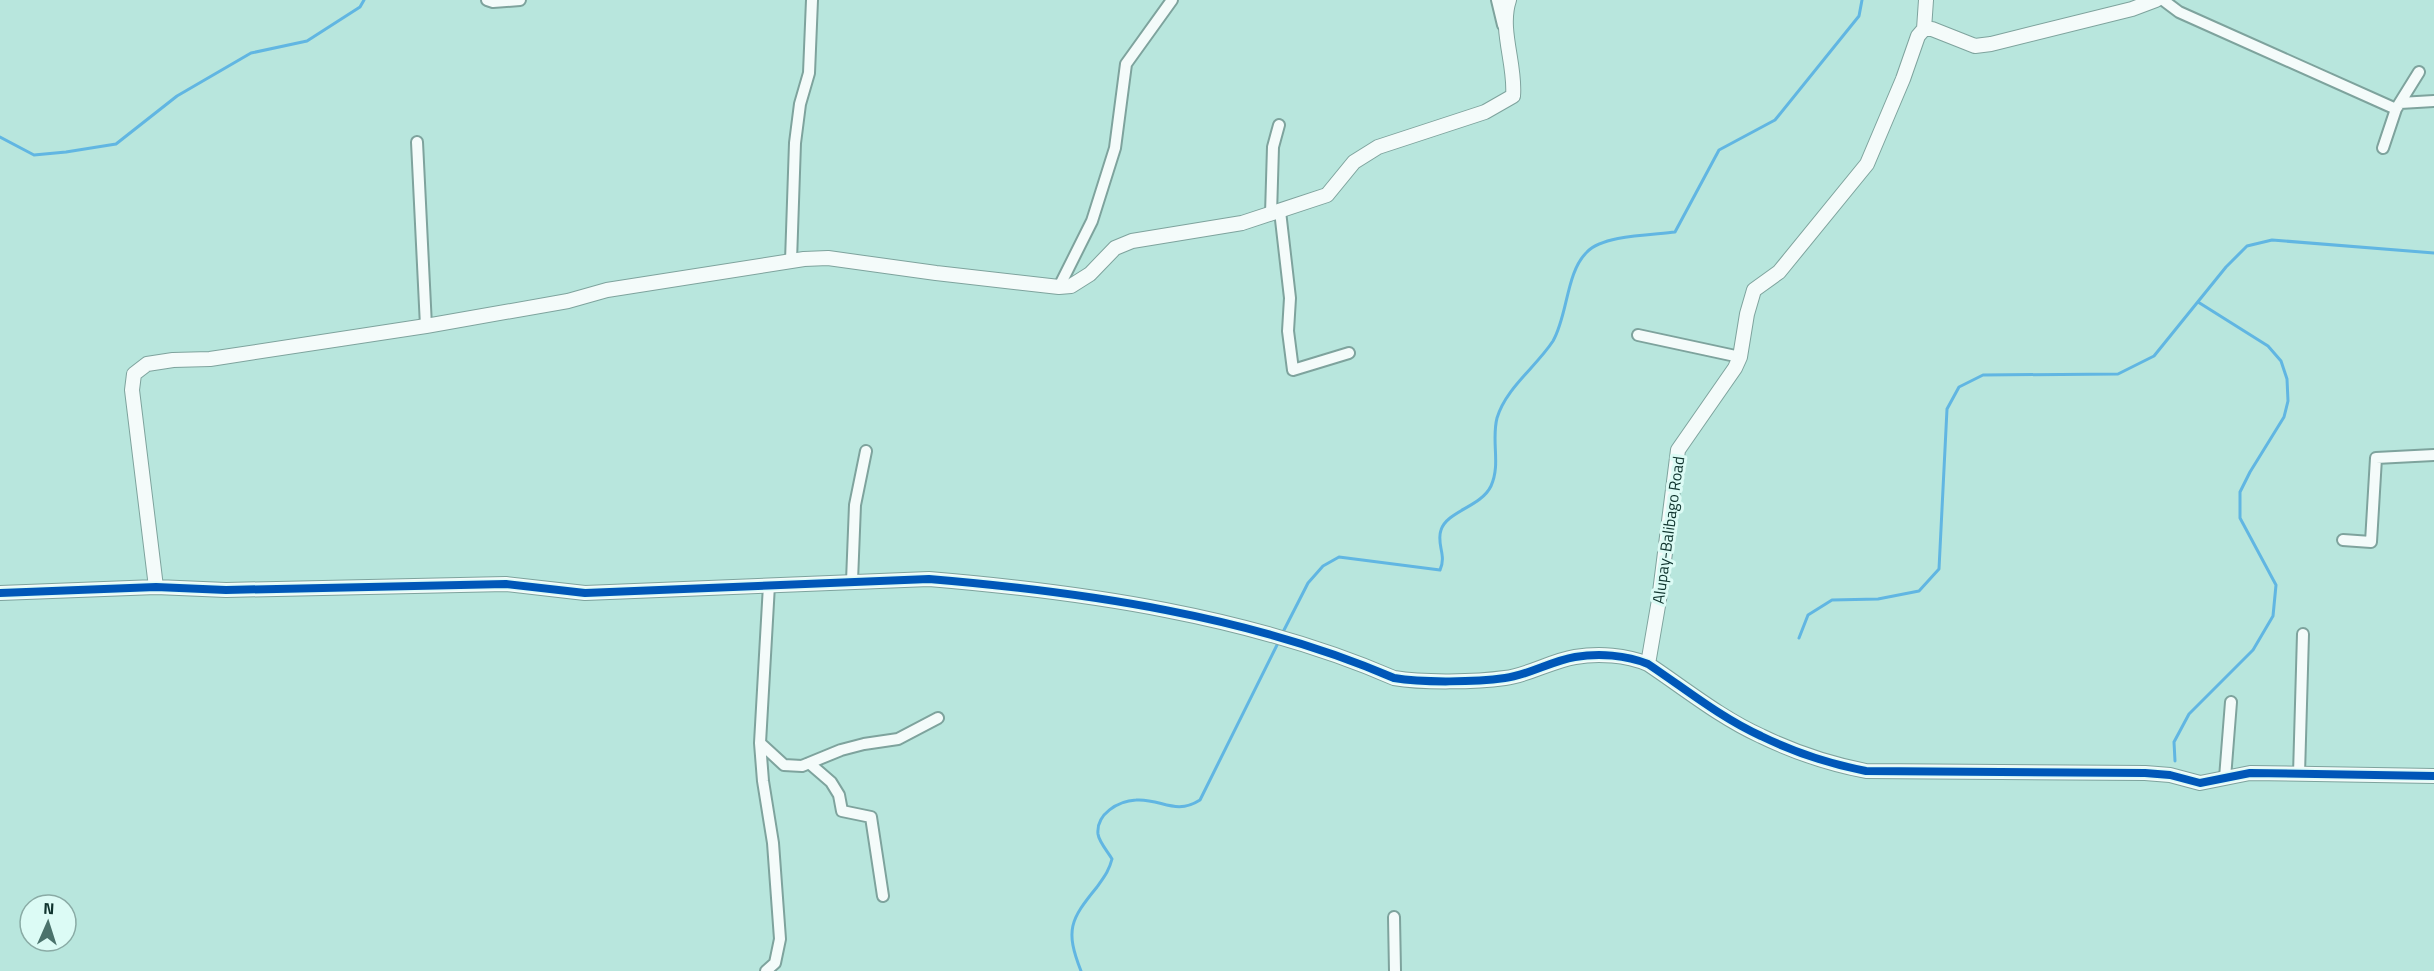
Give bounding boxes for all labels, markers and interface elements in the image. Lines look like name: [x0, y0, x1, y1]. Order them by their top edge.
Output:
street label: Alupay-Balibago Road: [1646, 455, 1690, 605]
north arrow: [18, 893, 78, 953]
text: N: [43, 896, 55, 920]

